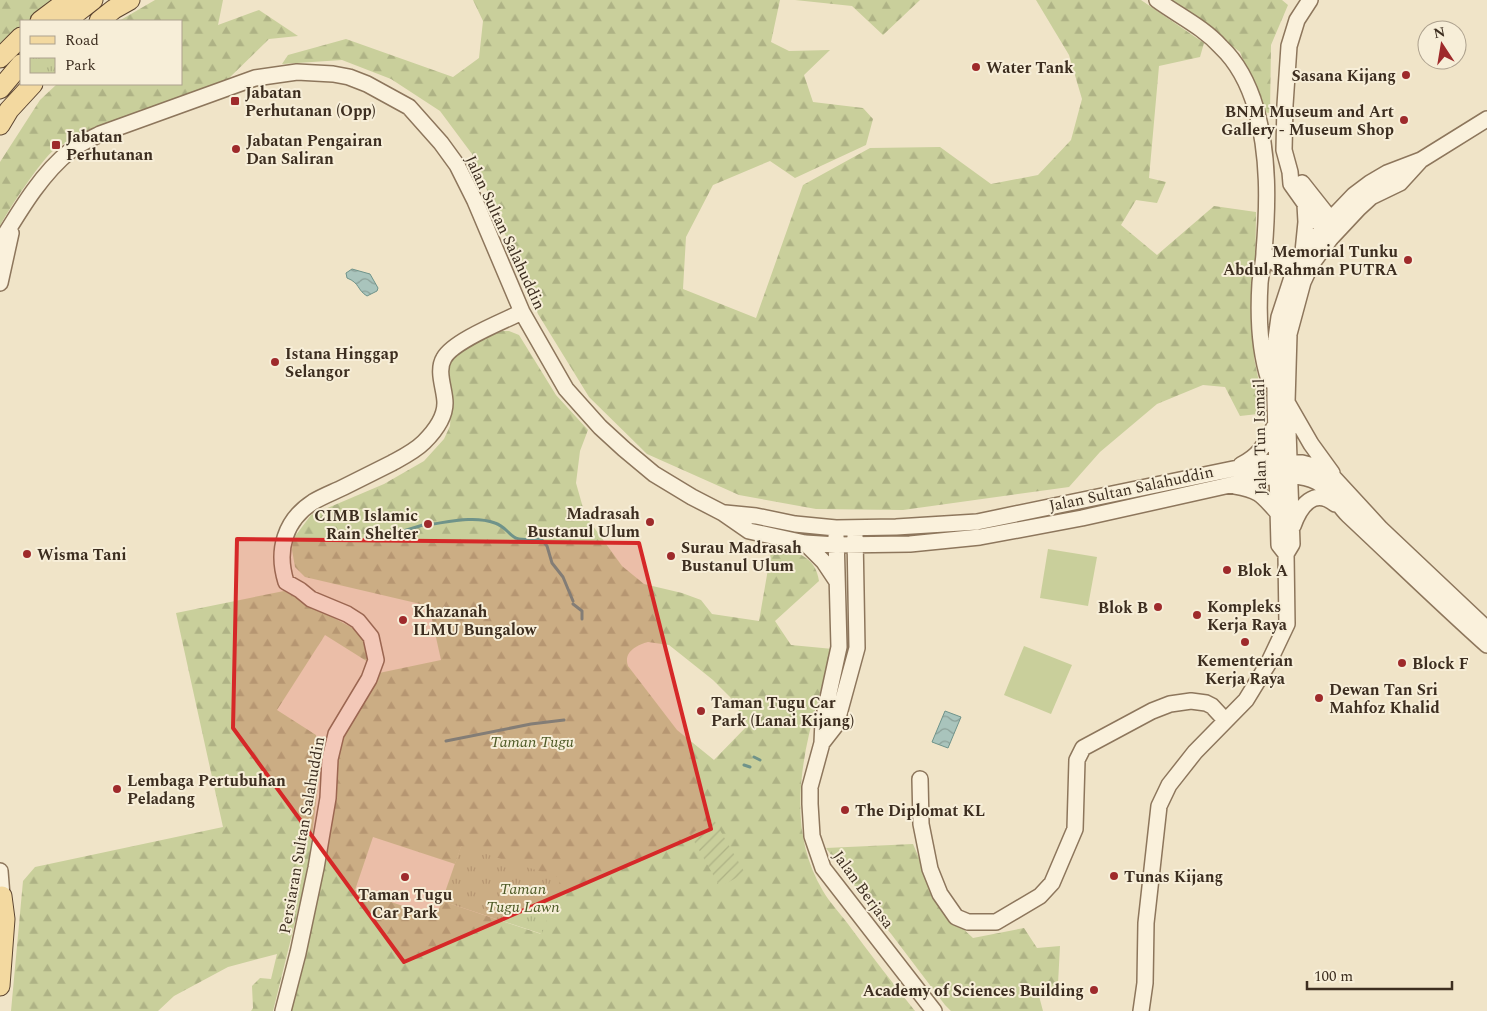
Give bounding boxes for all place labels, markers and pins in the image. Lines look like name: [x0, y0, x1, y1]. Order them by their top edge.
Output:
place label: Water Tank: [986, 56, 1074, 80]
marker: Water Tank: [970, 61, 982, 73]
place label: Sasana Kijang: [1292, 64, 1396, 88]
marker: Sasana Kijang: [1400, 69, 1412, 81]
place label: Jabatan Perhutanan (Opp): [245, 81, 376, 123]
marker: Jabatan Perhutanan (Opp): [229, 95, 241, 107]
place label: BNM Museum and Art Gallery - Museum Shop: [1221, 100, 1394, 142]
marker: BNM Museum and Art Gallery - Museum Shop: [1398, 114, 1410, 126]
place label: Jabatan Perhutanan: [66, 125, 153, 167]
place label: Jabatan Pengairan Dan Saliran: [246, 129, 382, 171]
marker: Jabatan Perhutanan: [50, 139, 62, 151]
marker: Jabatan Pengairan Dan Saliran: [230, 143, 242, 155]
place label: Memorial Tunku Abdul Rahman PUTRA: [1223, 240, 1399, 282]
marker: Memorial Tunku Abdul Rahman PUTRA: [1402, 254, 1414, 266]
place label: Istana Hinggap Selangor: [285, 342, 398, 384]
marker: Istana Hinggap Selangor: [269, 356, 281, 368]
place label: Madrasah Bustanul Ulum: [527, 502, 641, 544]
place label: CIMB Islamic Rain Shelter: [314, 504, 418, 546]
marker: Madrasah Bustanul Ulum: [644, 516, 656, 528]
marker: CIMB Islamic Rain Shelter: [422, 518, 434, 530]
place label: Surau Madrasah Bustanul Ulum: [681, 536, 802, 578]
place label: Wisma Tani: [37, 543, 127, 567]
marker: Wisma Tani: [21, 548, 33, 560]
marker: Surau Madrasah Bustanul Ulum: [665, 550, 677, 562]
place label: Blok A: [1237, 559, 1289, 583]
marker: Blok A: [1221, 564, 1233, 576]
place label: Kompleks Kerja Raya: [1207, 595, 1288, 637]
place label: Blok B: [1098, 596, 1148, 620]
place label: Khazanah ILMU Bungalow: [413, 600, 538, 642]
marker: Blok B: [1152, 601, 1164, 613]
marker: Kompleks Kerja Raya: [1191, 609, 1203, 621]
marker: Khazanah ILMU Bungalow: [397, 614, 409, 626]
marker: Kementerian Kerja Raya: [1239, 636, 1251, 648]
place label: Kementerian Kerja Raya: [1197, 649, 1293, 691]
place label: Block F: [1412, 652, 1469, 676]
marker: Block F: [1396, 657, 1408, 669]
place label: Dewan Tan Sri Mahfoz Khalid: [1329, 678, 1440, 720]
place label: Taman Tugu Car Park (Lanai Kijang): [711, 691, 854, 733]
marker: Dewan Tan Sri Mahfoz Khalid: [1313, 692, 1325, 704]
marker: Taman Tugu Car Park (Lanai Kijang): [695, 705, 707, 717]
place label: Lembaga Pertubuhan Peladang: [127, 769, 286, 811]
marker: Lembaga Pertubuhan Peladang: [111, 783, 123, 795]
place label: The Diplomat KL: [855, 799, 985, 823]
marker: The Diplomat KL: [839, 804, 851, 816]
place label: Tunas Kijang: [1124, 865, 1223, 889]
marker: Tunas Kijang: [1108, 870, 1120, 882]
marker: Taman Tugu Car Park: [399, 871, 411, 883]
place label: Taman Tugu Car Park: [358, 883, 453, 925]
place label: Academy of Sciences Building: [863, 979, 1084, 1003]
marker: Academy of Sciences Building: [1088, 984, 1100, 996]

